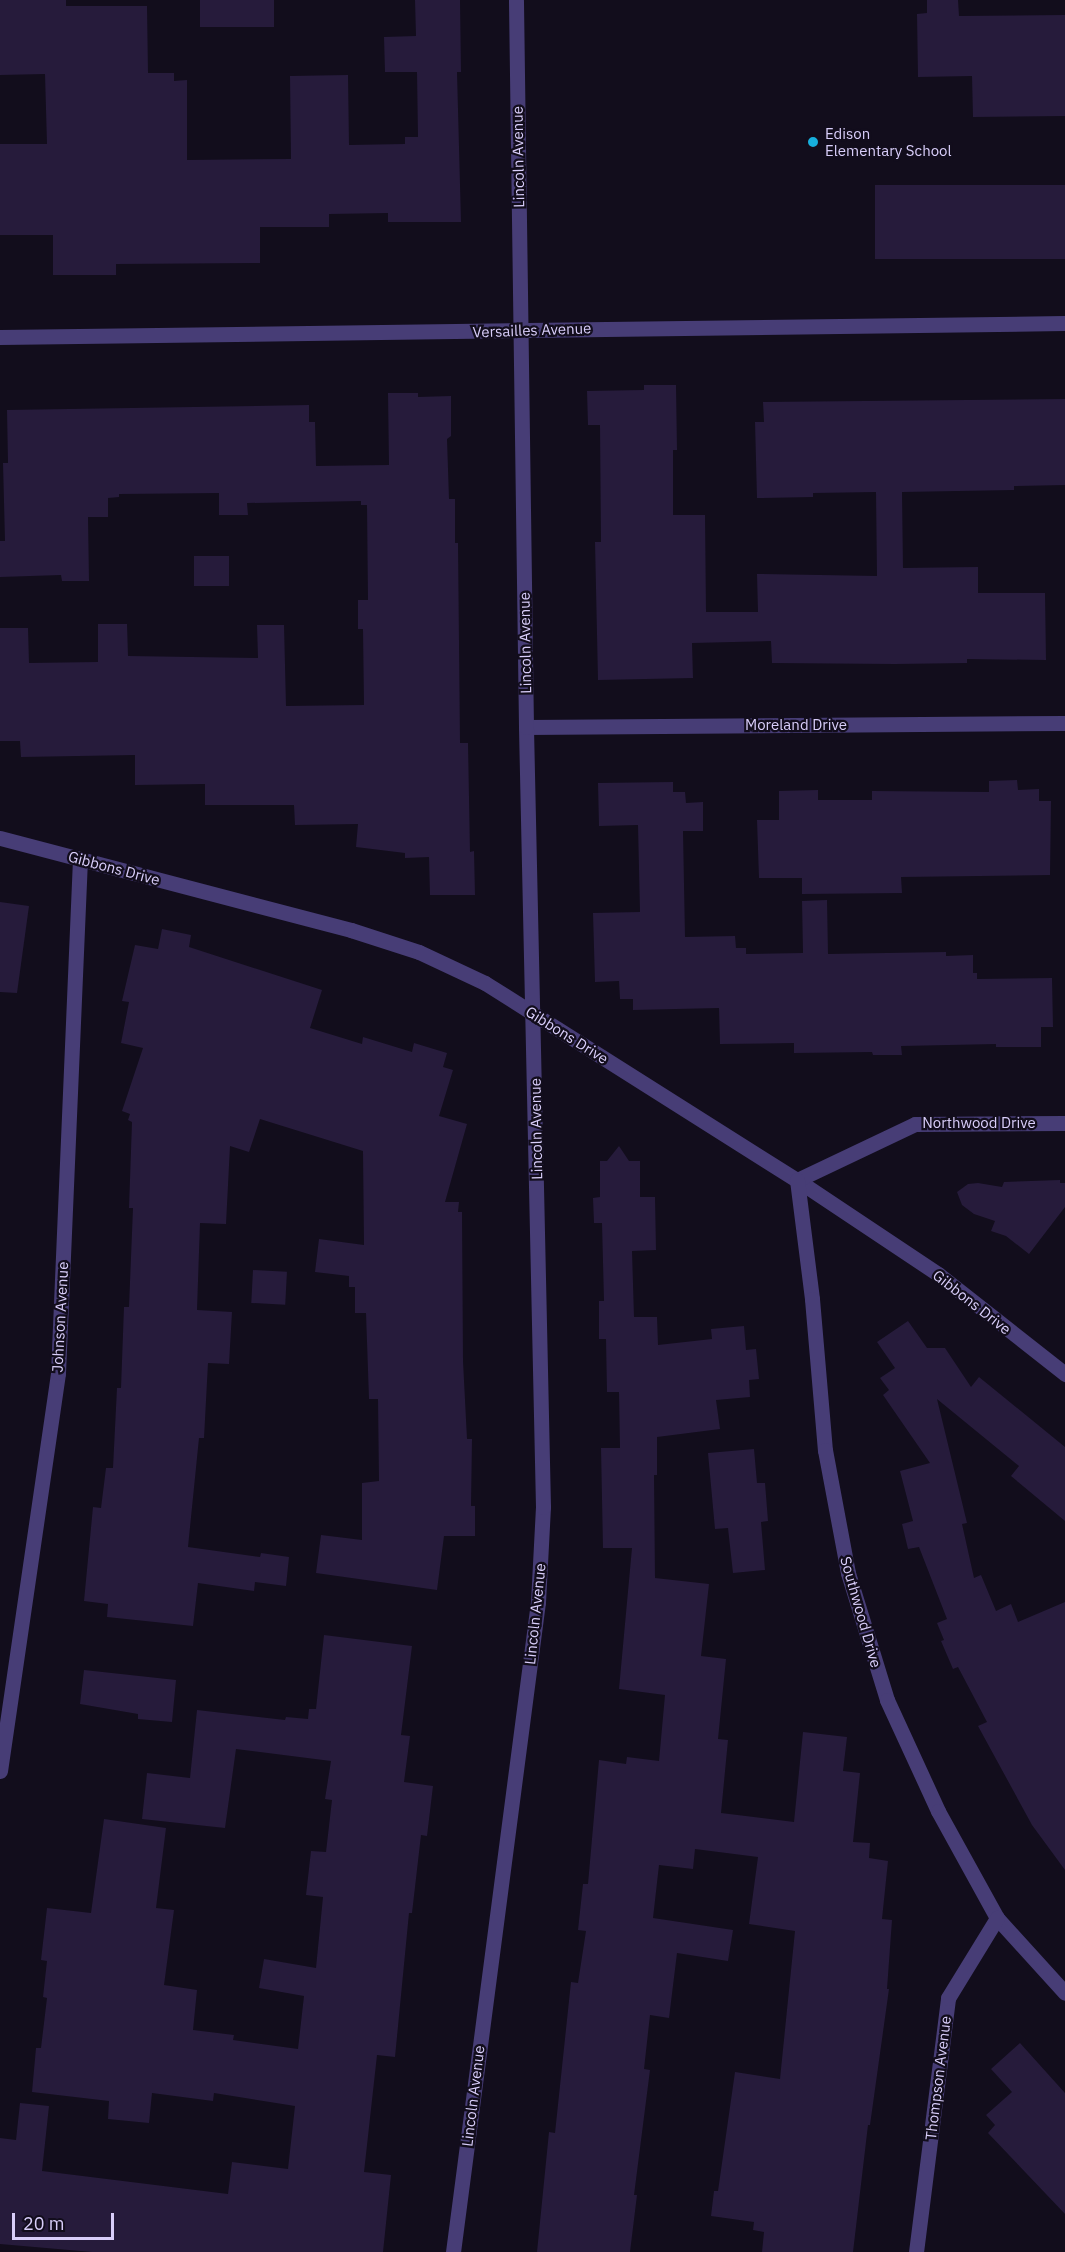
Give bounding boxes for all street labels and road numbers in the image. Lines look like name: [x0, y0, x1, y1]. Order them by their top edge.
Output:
street label: Lincoln Avenue: [508, 106, 528, 208]
street label: Versailles Avenue: [472, 319, 592, 341]
street label: Lincoln Avenue: [515, 592, 535, 694]
street label: Moreland Drive: [745, 716, 847, 734]
street label: Gibbons Drive: [66, 847, 162, 889]
street label: Gibbons Drive: [522, 1002, 612, 1068]
street label: Lincoln Avenue: [526, 1078, 546, 1180]
street label: Northwood Drive: [922, 1114, 1036, 1132]
street label: Johnson Avenue: [48, 1261, 72, 1373]
street label: Gibbons Drive: [929, 1266, 1015, 1338]
street label: Southwood Drive: [837, 1554, 885, 1670]
street label: Lincoln Avenue: [521, 1562, 549, 1666]
street label: Thompson Avenue: [921, 2015, 955, 2141]
street label: Lincoln Avenue: [458, 2044, 488, 2148]

